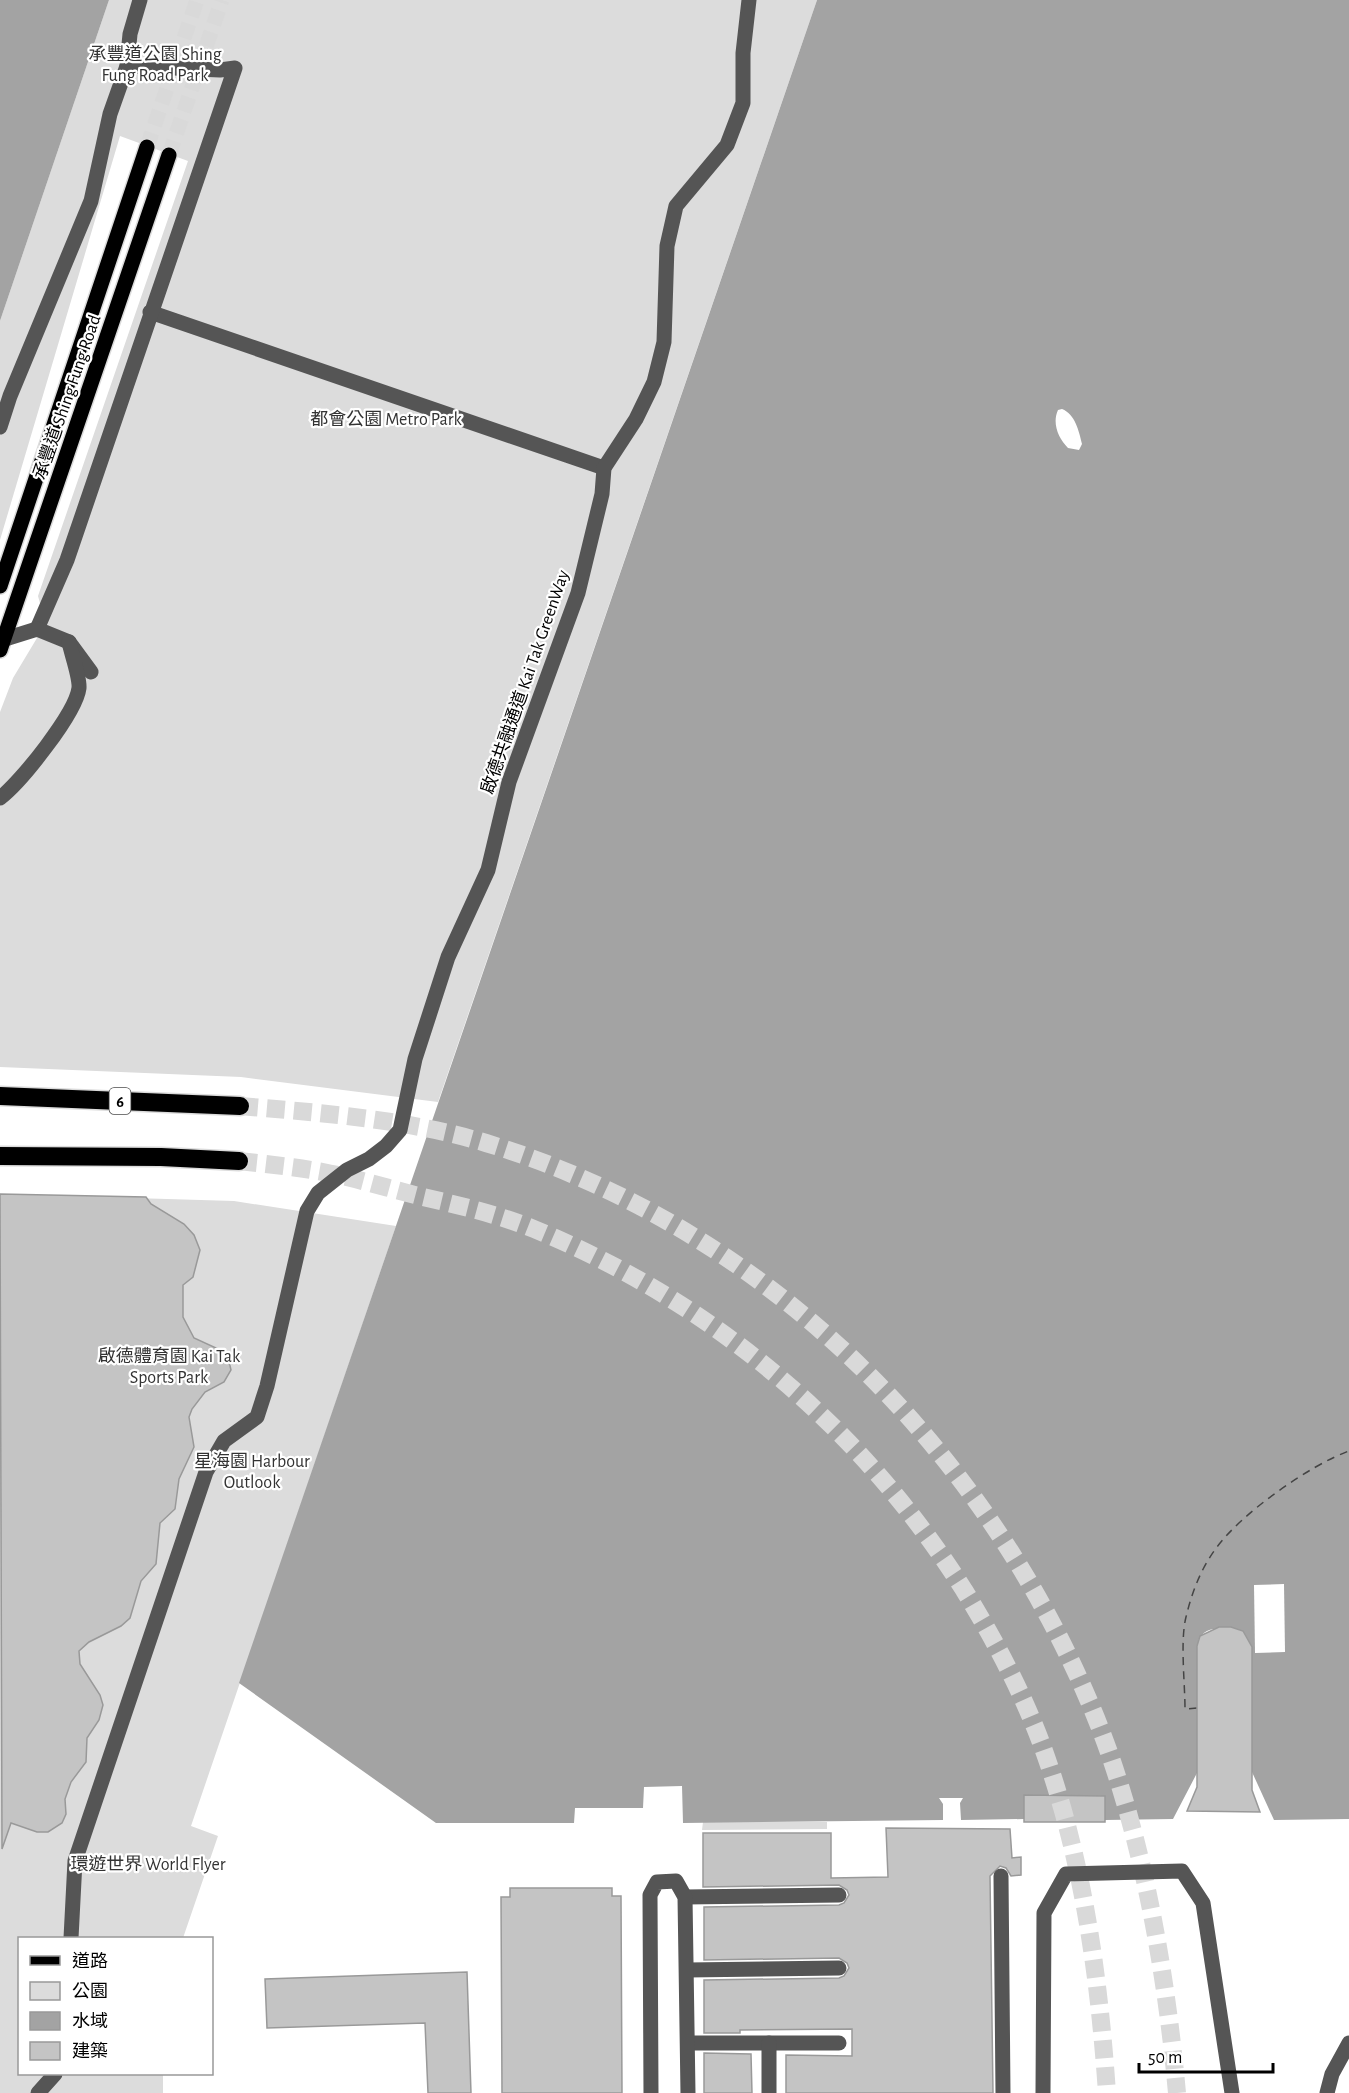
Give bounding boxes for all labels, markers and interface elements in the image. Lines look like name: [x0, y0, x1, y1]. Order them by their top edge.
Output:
park label: 承豐道公園 Shing Fung Road Park: [88, 44, 222, 85]
street label: 承豐道 Shing Fung Road: [29, 312, 105, 482]
park label: 都會公園 Metro Park: [310, 409, 463, 429]
street label: 啟德共融通道 Kai Tak GreenWay: [477, 567, 573, 797]
road number: 6: [110, 1088, 130, 1114]
park label: 啟德體育園 Kai Tak Sports Park: [98, 1346, 241, 1387]
park label: 星海園 Harbour Outlook: [194, 1451, 310, 1492]
park label: 環遊世界 World Flyer: [70, 1854, 226, 1874]
legend: [18, 1937, 213, 2075]
text: 道路: [72, 1951, 108, 1971]
text: 公園: [72, 1982, 108, 2001]
text: 水域: [72, 2012, 108, 2031]
scale bar: [1139, 2036, 1272, 2074]
text: 建築: [72, 2041, 108, 2061]
text: 50 m: [1148, 2049, 1182, 2067]

